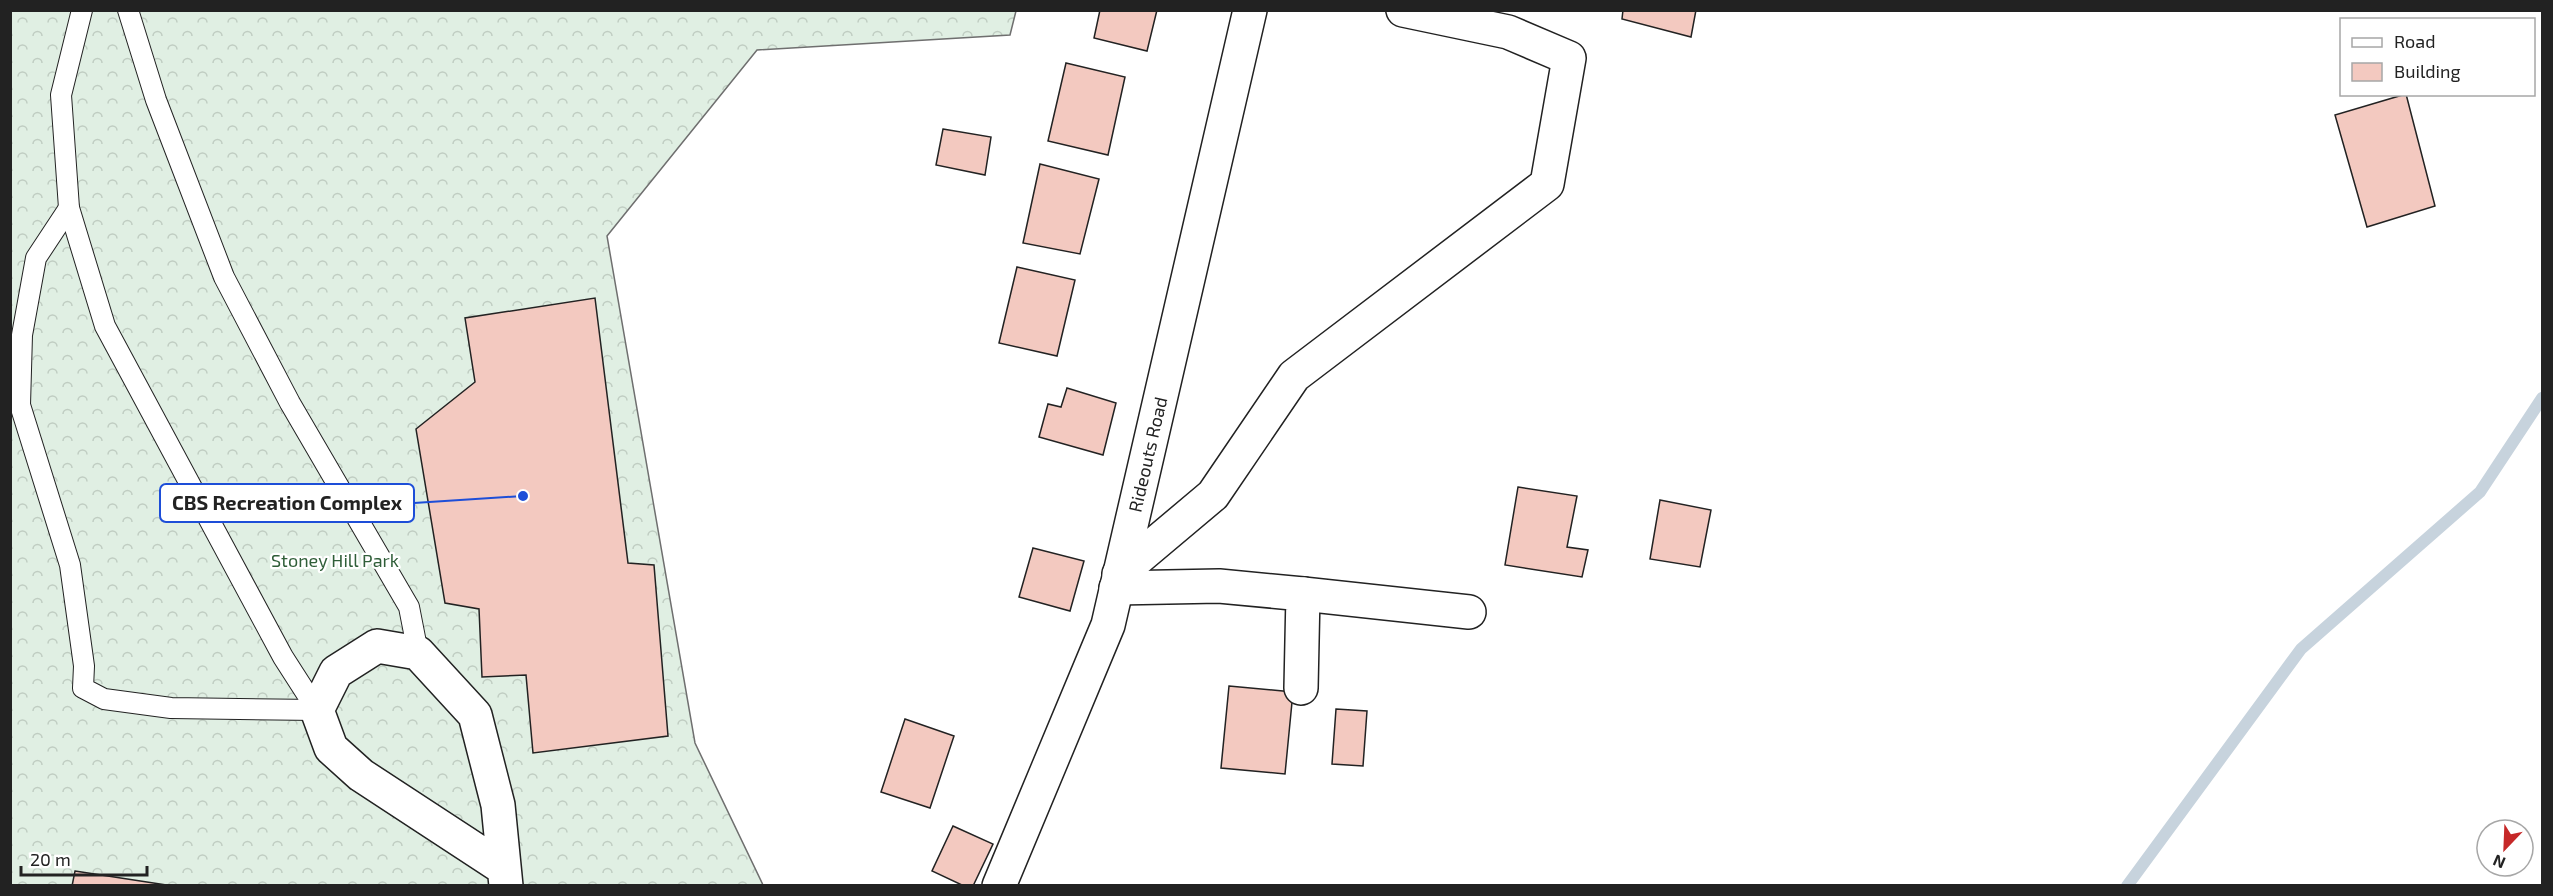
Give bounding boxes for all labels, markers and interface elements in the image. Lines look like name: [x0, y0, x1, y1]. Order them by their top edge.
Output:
legend: [2340, 18, 2535, 96]
text: Road: [2394, 30, 2435, 52]
text: Building: [2394, 60, 2461, 82]
street label: Rideouts Road: [1123, 395, 1171, 514]
callout: CBS Recreation Complex: [160, 484, 414, 522]
text: CBS Recreation Complex: [172, 490, 403, 514]
park label: Stoney Hill Park: [271, 549, 399, 571]
north arrow: [2475, 818, 2535, 878]
scale bar: [21, 839, 147, 877]
text: 20 m: [30, 848, 71, 870]
text: N: [2490, 851, 2508, 873]

